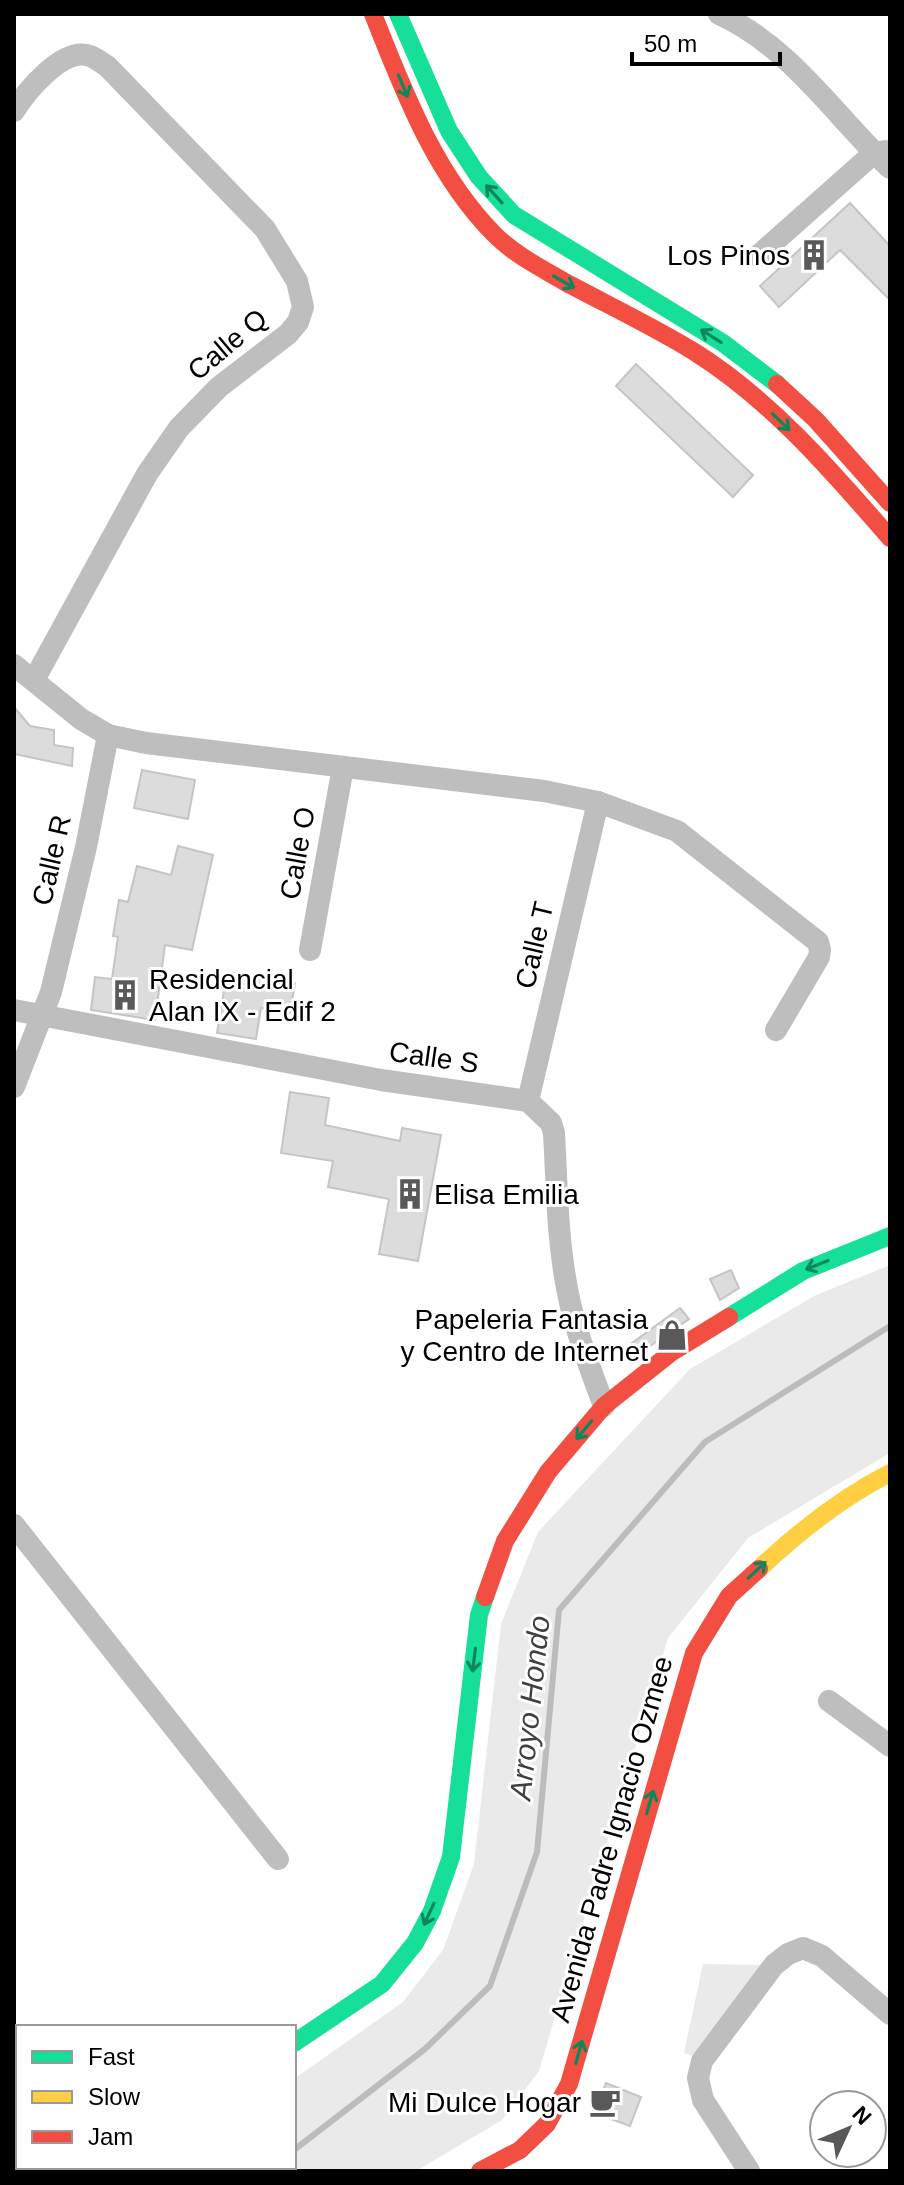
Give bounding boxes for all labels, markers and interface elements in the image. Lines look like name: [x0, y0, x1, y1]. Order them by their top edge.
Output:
scale bar: [632, 16, 780, 66]
text: 50 m: [644, 30, 697, 57]
one-way arrow: [396, 73, 411, 98]
one-way arrow: [485, 184, 504, 204]
building icon: Los Pinos: [797, 238, 831, 272]
place label: Los Pinos: [667, 240, 790, 271]
one-way arrow: [552, 274, 575, 290]
street label: Calle Q: [182, 302, 273, 386]
one-way arrow: [700, 328, 723, 344]
one-way arrow: [771, 413, 791, 432]
street label: Calle O: [274, 804, 321, 902]
street label: Calle R: [26, 812, 77, 908]
street label: Calle T: [509, 899, 560, 992]
place label: Residencial Alan IX - Edif 2: [149, 964, 336, 1027]
building icon: Residencial Alan IX - Edif 2: [108, 978, 142, 1012]
street label: Calle S: [387, 1036, 481, 1079]
building icon: Elisa Emilia: [393, 1177, 427, 1211]
place label: Elisa Emilia: [434, 1179, 579, 1210]
one-way arrow: [805, 1259, 830, 1273]
place label: Papeleria Fantasia y Centro de Internet: [401, 1304, 648, 1367]
shop icon: Papeleria Fantasia y Centro de Internet: [655, 1318, 689, 1352]
one-way arrow: [575, 1419, 593, 1440]
one-way arrow: [747, 1561, 767, 1580]
water label: Arroyo Hondo: [503, 1614, 556, 1804]
one-way arrow: [466, 1646, 481, 1673]
street label: Avenida Padre Ignacio Ozmee: [544, 1653, 679, 2026]
one-way arrow: [643, 1789, 658, 1815]
one-way arrow: [421, 1902, 436, 1926]
legend: [16, 2025, 296, 2169]
one-way arrow: [572, 2039, 587, 2065]
text: Fast: [88, 2043, 135, 2070]
text: Slow: [88, 2083, 141, 2110]
cafe icon: Mi Dulce Hogar: [588, 2085, 622, 2119]
place label: Mi Dulce Hogar: [388, 2087, 581, 2118]
north arrow: [808, 2089, 888, 2169]
text: N: [848, 2101, 877, 2130]
text: Jam: [88, 2123, 133, 2150]

